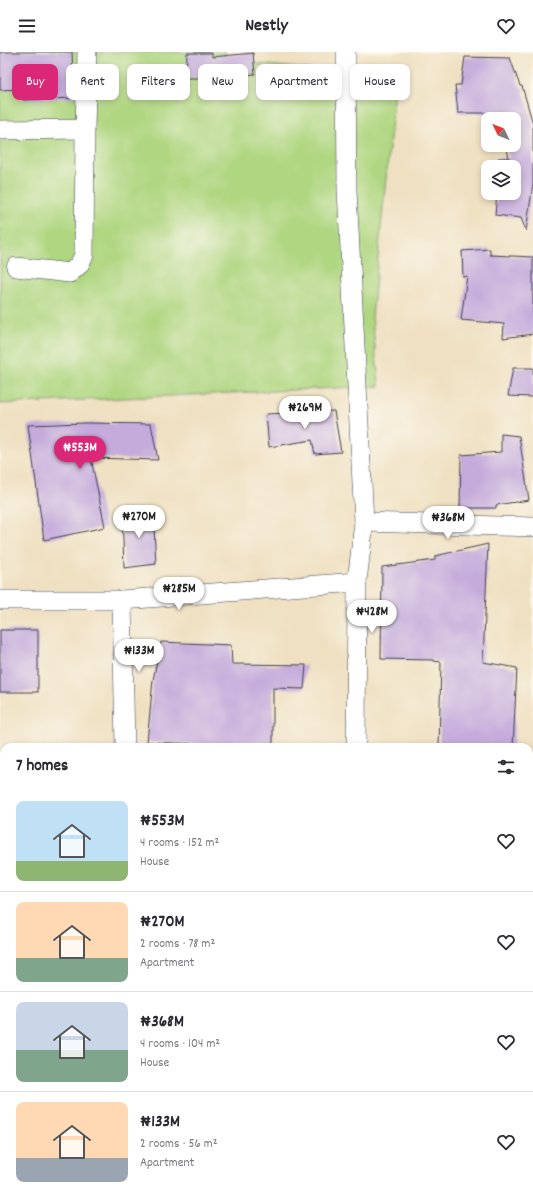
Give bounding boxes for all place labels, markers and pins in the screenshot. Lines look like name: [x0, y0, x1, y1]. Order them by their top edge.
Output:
pin: ₦269M: [277, 396, 333, 430]
pin: ₦553M: [52, 436, 108, 470]
pin: ₦270M: [111, 505, 167, 539]
pin: ₦368M: [420, 506, 476, 540]
pin: ₦285M: [151, 577, 207, 611]
pin: ₦428M: [344, 600, 400, 634]
pin: ₦133M: [111, 639, 167, 673]

